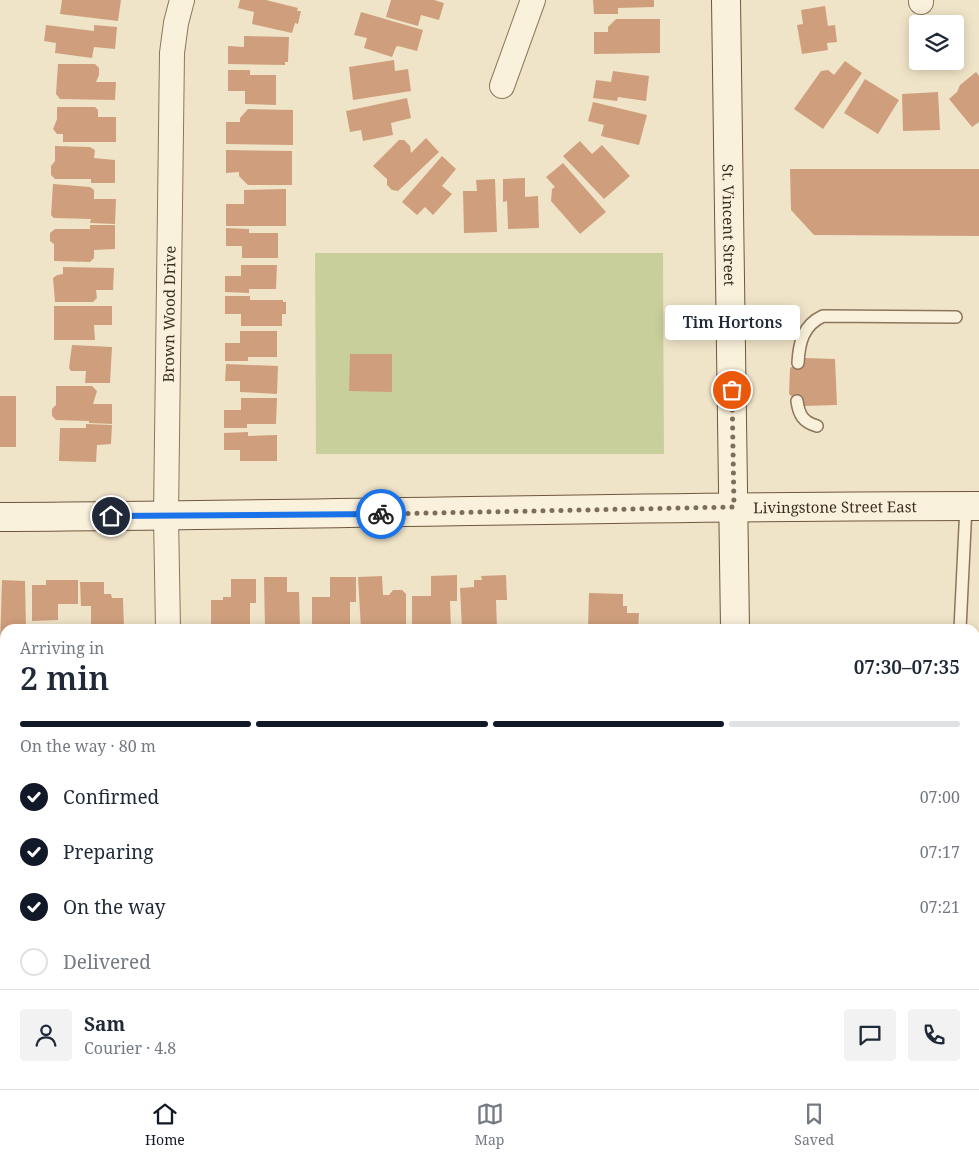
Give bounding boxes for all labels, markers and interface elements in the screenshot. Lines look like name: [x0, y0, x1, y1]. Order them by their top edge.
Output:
map controls: [909, 15, 964, 70]
button: layers: [909, 15, 964, 70]
street label: St. Vincent Street: [718, 164, 740, 286]
street label: Brown Wood Drive: [158, 245, 180, 383]
callout: Tim Hortons: [664, 305, 800, 340]
text: Tim Hortons: [683, 311, 782, 333]
pin: [711, 369, 753, 411]
icon: bag: [718, 376, 746, 404]
courier: [356, 489, 406, 539]
pin: [90, 495, 132, 537]
street label: Livingstone Street East: [753, 496, 917, 517]
icon: bike: [367, 500, 395, 528]
icon: home: [97, 502, 125, 530]
text: Arriving in: [20, 637, 104, 659]
text: 07:30–07:35: [854, 654, 960, 680]
text: 2 min: [20, 656, 109, 699]
text: On the way · 80 m: [20, 735, 156, 757]
icon: check: [20, 783, 48, 811]
text: Confirmed: [63, 784, 159, 810]
text: 07:00: [920, 786, 960, 808]
icon: check: [20, 838, 48, 866]
text: Preparing: [63, 839, 153, 865]
text: 07:17: [920, 841, 960, 863]
icon: check: [20, 893, 48, 921]
text: On the way: [63, 894, 166, 920]
text: 07:21: [920, 896, 960, 918]
text: Delivered: [63, 949, 151, 975]
button: person: [20, 1009, 72, 1061]
button: chat: [844, 1009, 896, 1061]
button: phone: [908, 1009, 960, 1061]
text: Sam: [84, 1011, 125, 1037]
text: Courier · 4.8: [84, 1037, 176, 1059]
tab: Home: [145, 1100, 185, 1149]
tab: Map: [475, 1100, 504, 1149]
tab: Saved: [794, 1100, 834, 1149]

